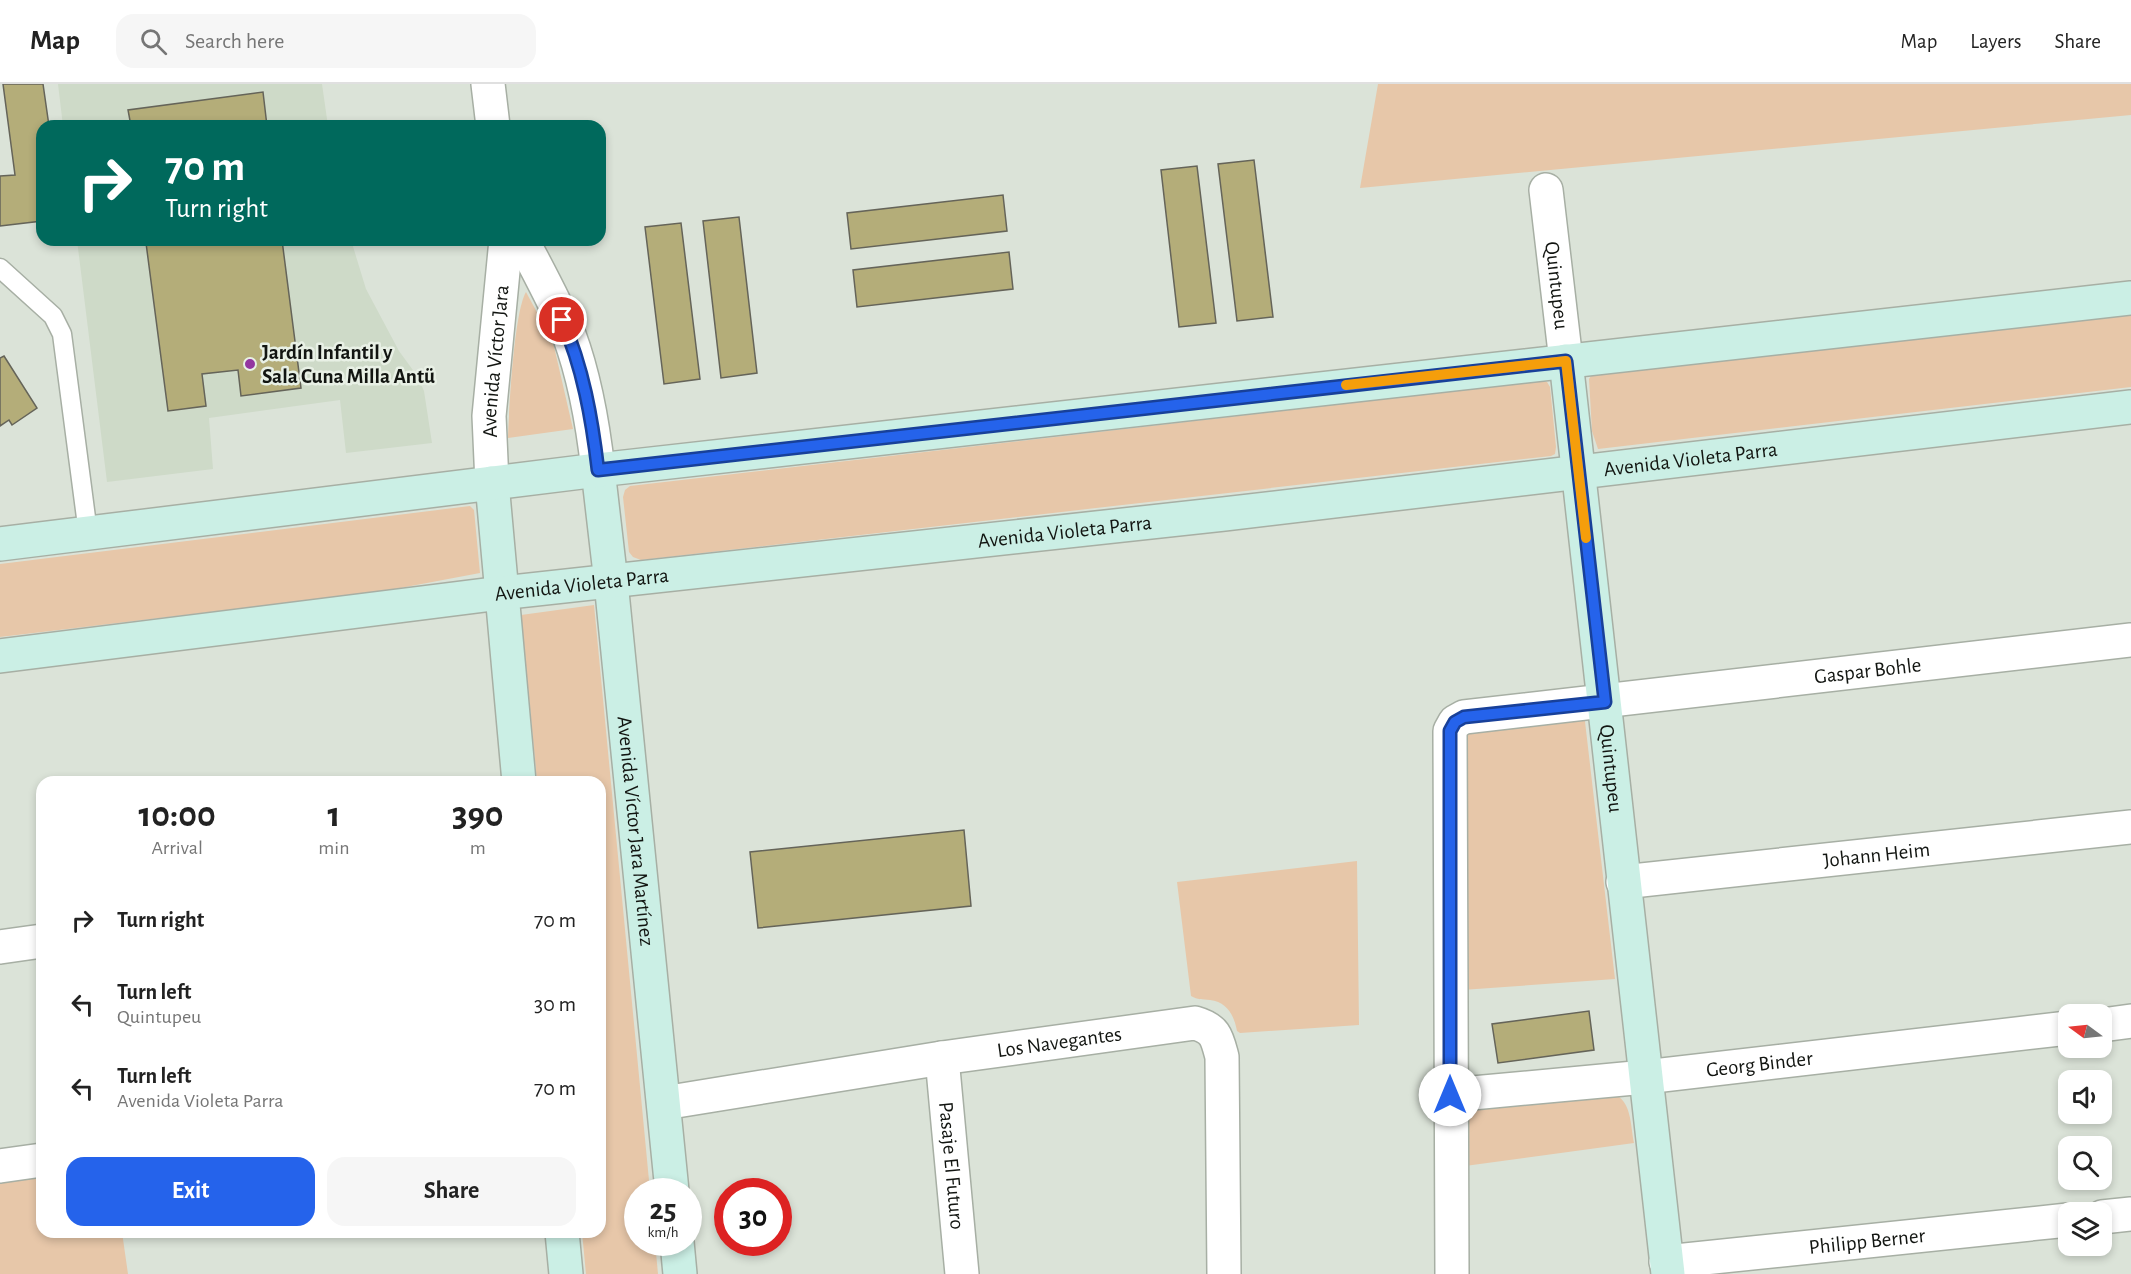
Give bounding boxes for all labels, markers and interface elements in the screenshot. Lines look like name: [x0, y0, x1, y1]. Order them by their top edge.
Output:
search box: [116, 14, 536, 68]
icon: search: [137, 25, 170, 58]
text: Map: [30, 27, 80, 55]
text: Search here: [185, 30, 284, 52]
text: Map: [1901, 31, 1937, 52]
text: Layers: [1970, 31, 2021, 52]
text: Share: [2054, 31, 2101, 52]
icon: right: [66, 144, 144, 222]
text: 70 m: [165, 146, 245, 188]
text: Turn right: [165, 195, 268, 222]
street label: Quintupeu: [1542, 240, 1573, 331]
street label: Avenida Víctor Jara: [478, 284, 512, 438]
pin: [536, 294, 587, 345]
icon: arrive: [545, 303, 578, 336]
place label: Jardín Infantil y Sala Cuna Milla Antü: [262, 342, 435, 387]
marker: Jardín Infantil y Sala Cuna Milla Antü: [243, 357, 257, 371]
street label: Avenida Violeta Parra: [1602, 438, 1779, 480]
street label: Avenida Violeta Parra: [977, 511, 1153, 551]
street label: Avenida Violeta Parra: [493, 564, 670, 604]
street label: Gaspar Bohle: [1813, 654, 1922, 687]
street label: Avenida Víctor Jara Martínez: [614, 715, 658, 947]
street label: Quintupeu: [1596, 723, 1627, 814]
text: 10:00: [138, 797, 216, 833]
text: 1: [327, 797, 340, 833]
text: 390: [452, 797, 504, 833]
text: Arrival: [151, 838, 203, 858]
text: min: [318, 838, 349, 858]
text: m: [470, 838, 486, 858]
street label: Johann Heim: [1822, 838, 1931, 871]
icon: right: [66, 904, 99, 937]
text: Turn right: [117, 909, 204, 931]
text: 70 m: [534, 909, 576, 931]
text: Turn left: [117, 981, 191, 1003]
icon: left: [66, 988, 99, 1021]
text: 30 m: [534, 993, 576, 1015]
north arrow: [2058, 1004, 2112, 1058]
map controls: [2058, 1004, 2112, 1256]
text: Quintupeu: [117, 1007, 201, 1027]
street label: Los Navegantes: [996, 1023, 1123, 1061]
street label: Georg Binder: [1705, 1047, 1814, 1080]
position arrow: [1418, 1063, 1482, 1127]
text: Turn left: [117, 1065, 191, 1087]
button: sound: [2058, 1070, 2112, 1124]
icon: left: [66, 1072, 99, 1105]
text: 70 m: [534, 1077, 576, 1099]
text: Avenida Violeta Parra: [117, 1091, 284, 1111]
street label: Pasaje El Futuro: [936, 1101, 968, 1230]
button: search: [2058, 1136, 2112, 1190]
button: Exit: [66, 1157, 315, 1226]
button: Share: [327, 1157, 576, 1226]
speed limit sign: 30: [714, 1178, 792, 1256]
text: 25: [649, 1195, 677, 1225]
button: layers: [2058, 1202, 2112, 1256]
street label: Philipp Berner: [1808, 1224, 1926, 1258]
text: km/h: [648, 1225, 678, 1240]

